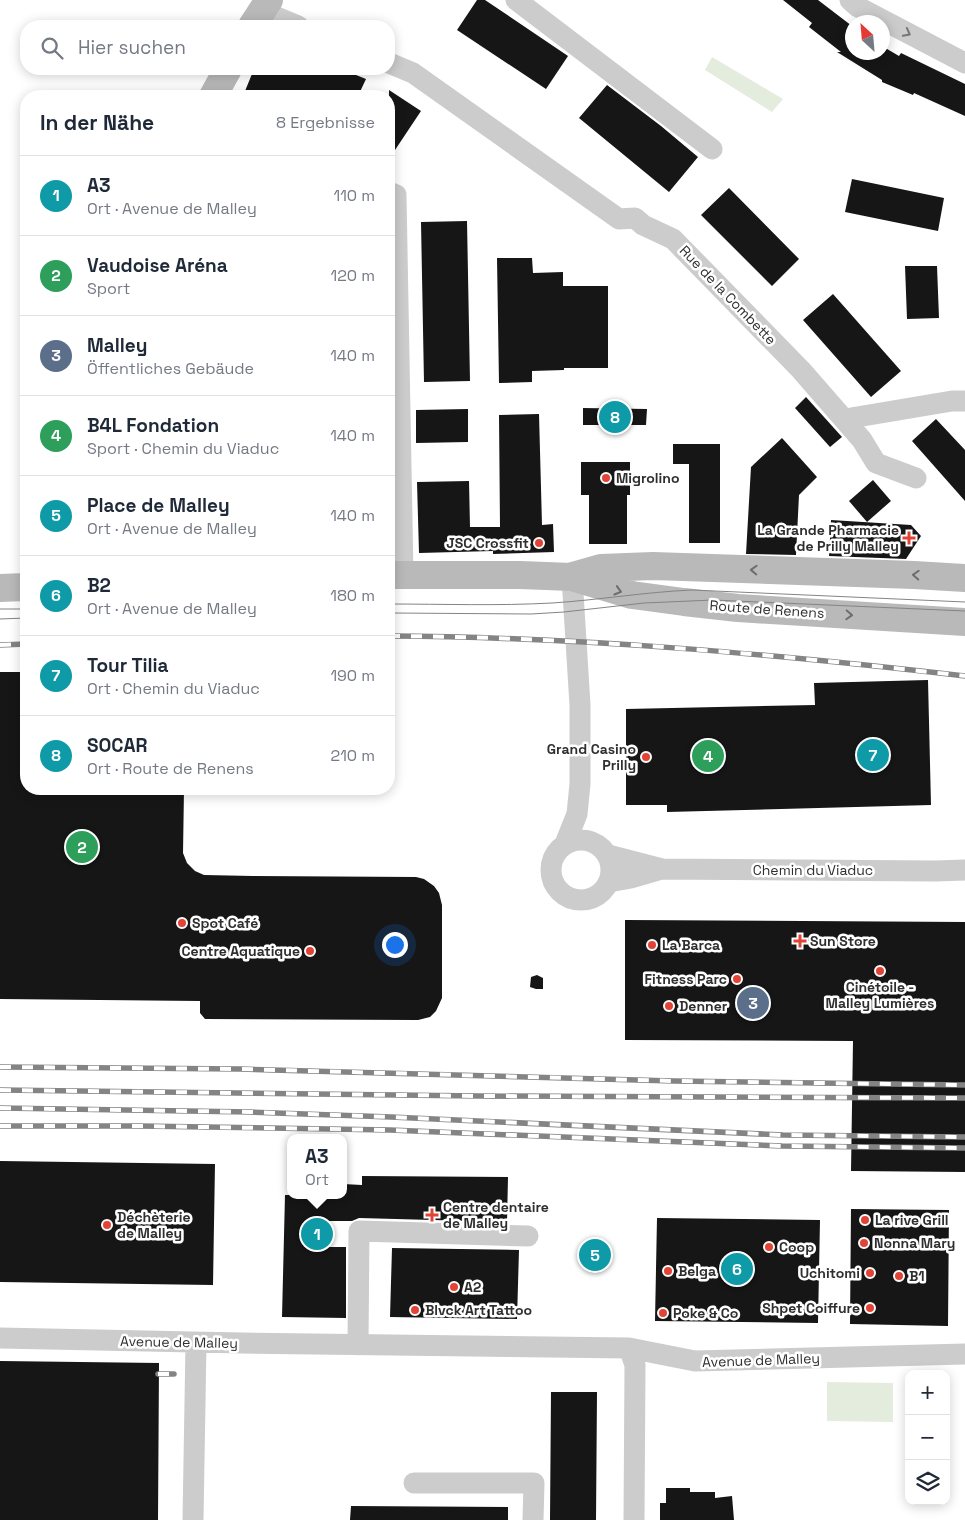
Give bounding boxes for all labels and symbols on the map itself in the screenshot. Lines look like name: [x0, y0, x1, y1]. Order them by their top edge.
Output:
north arrow: [845, 15, 890, 60]
one-way arrow: [902, 27, 911, 37]
street label: Rue de la Combette: [676, 241, 780, 349]
pin: 8: [599, 398, 631, 436]
place label: Migrolino: [616, 469, 680, 487]
marker: Migrolino: [600, 472, 612, 484]
place label: La Grande Pharmacie de Prilly Malley: [757, 521, 899, 555]
marker: La Grande Pharmacie de Prilly Malley: [903, 532, 915, 544]
place label: JSC Crossfit: [446, 534, 529, 552]
marker: JSC Crossfit: [533, 537, 545, 549]
one-way arrow: [750, 564, 758, 575]
one-way arrow: [912, 569, 920, 580]
one-way arrow: [614, 585, 622, 595]
street label: Route de Renens: [709, 596, 825, 622]
one-way arrow: [846, 609, 854, 620]
pin: 7: [857, 736, 889, 774]
pin: 4: [692, 737, 724, 775]
place label: Grand Casino Prilly: [547, 740, 636, 774]
marker: Grand Casino Prilly: [640, 751, 652, 763]
pin: 2: [66, 828, 98, 866]
street label: Chemin du Viaduc: [753, 861, 873, 879]
place label: Spot Café: [192, 914, 258, 932]
marker: Spot Café: [176, 917, 188, 929]
your location: [382, 932, 408, 958]
place label: Sun Store: [810, 932, 876, 950]
marker: Sun Store: [794, 935, 806, 947]
place label: La Barca: [662, 936, 720, 954]
marker: La Barca: [646, 939, 658, 951]
place label: Centre Aquatique: [182, 942, 300, 960]
marker: Centre Aquatique: [304, 945, 316, 957]
marker: Cinétoile - Malley Lumières: [874, 965, 886, 977]
place label: Fitness Parc: [645, 970, 727, 988]
marker: Fitness Parc: [731, 973, 743, 985]
place label: Cinétoile - Malley Lumières: [826, 978, 934, 1012]
pin: 3: [737, 984, 769, 1022]
place label: Denner: [679, 997, 728, 1015]
marker: Denner: [663, 1000, 675, 1012]
place label: Centre dentaire de Malley: [443, 1198, 549, 1232]
place label: Déchèterie de Malley: [117, 1208, 191, 1242]
marker: Centre dentaire de Malley: [425, 1208, 439, 1222]
place label: La rive Grill: [875, 1211, 949, 1229]
marker: La rive Grill: [859, 1214, 871, 1226]
pin: 1: [301, 1215, 333, 1253]
marker: Déchèterie de Malley: [101, 1219, 113, 1231]
place label: Nonna Mary: [874, 1234, 955, 1252]
pin: 5: [579, 1236, 611, 1274]
marker: Nonna Mary: [858, 1237, 870, 1249]
place label: Coop: [779, 1238, 814, 1256]
marker: Coop: [763, 1241, 775, 1253]
pin: 6: [721, 1250, 753, 1288]
place label: Belga: [678, 1262, 716, 1280]
place label: Uchitomi: [800, 1264, 860, 1282]
marker: Belga: [662, 1265, 674, 1277]
marker: Uchitomi: [864, 1267, 876, 1279]
place label: B1: [909, 1267, 925, 1285]
marker: B1: [893, 1270, 905, 1282]
place label: A2: [464, 1278, 481, 1296]
marker: A2: [448, 1281, 460, 1293]
place label: Shpet Coiffure: [762, 1299, 860, 1317]
place label: Blvck Art Tattoo: [425, 1301, 532, 1319]
marker: Shpet Coiffure: [864, 1302, 876, 1314]
marker: Blvck Art Tattoo: [409, 1304, 421, 1316]
place label: Poke & Co: [673, 1304, 738, 1322]
marker: Poke & Co: [657, 1307, 669, 1319]
street label: Avenue de Malley: [120, 1332, 238, 1352]
street label: Avenue de Malley: [702, 1349, 820, 1371]

